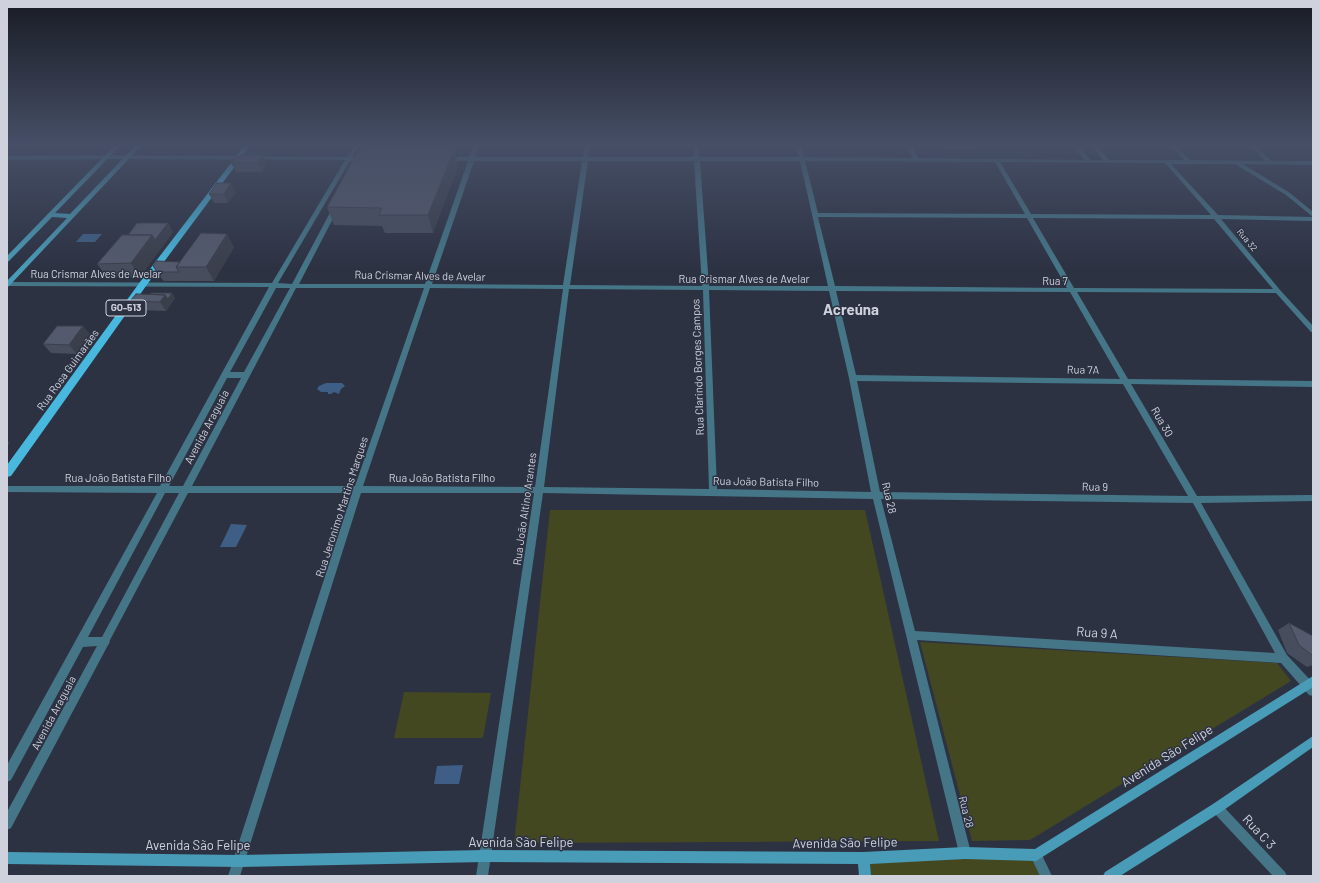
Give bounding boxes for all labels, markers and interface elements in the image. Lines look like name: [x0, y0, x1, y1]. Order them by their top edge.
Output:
street label: Rua 32: [1234, 226, 1260, 254]
street label: Rua Crismar Alves de Avelar: [30, 267, 162, 281]
street label: Rua Crismar Alves de Avelar: [354, 268, 486, 284]
street label: Rua Crismar Alves de Avelar: [678, 272, 810, 286]
street label: Rua 7: [1042, 274, 1068, 288]
street label: Rua Clarindo Borges Campos: [689, 298, 707, 436]
road number: GO-513: [106, 300, 146, 316]
district label: Acreúna: [823, 301, 879, 319]
street label: Rua Rosa Guimarães: [34, 327, 102, 413]
street label: Rua 7A: [1067, 363, 1099, 377]
street label: Avenida Araguaia: [182, 388, 232, 466]
street label: Rua 30: [1148, 405, 1176, 439]
street label: Rua Jeronimo Martins Marques: [313, 435, 371, 579]
street label: Rua João Altino Arantes: [511, 452, 539, 566]
street label: Rua João Batista Filho: [65, 471, 171, 485]
street label: Rua João Batista Filho: [389, 471, 495, 485]
street label: Rua João Batista Filho: [713, 474, 819, 490]
street label: Rua 9: [1082, 480, 1108, 494]
street label: Rua 28: [879, 481, 899, 515]
street label: Rua 9 A: [1076, 624, 1118, 642]
street label: Avenida Araguaia: [29, 674, 79, 752]
street label: Avenida São Felipe: [1118, 722, 1216, 790]
street label: Rua 28: [956, 795, 976, 829]
street label: Rua C 3: [1239, 812, 1279, 852]
street label: Avenida São Felipe: [792, 834, 898, 852]
street label: Avenida São Felipe: [469, 835, 573, 851]
street label: Avenida São Felipe: [146, 838, 250, 854]

